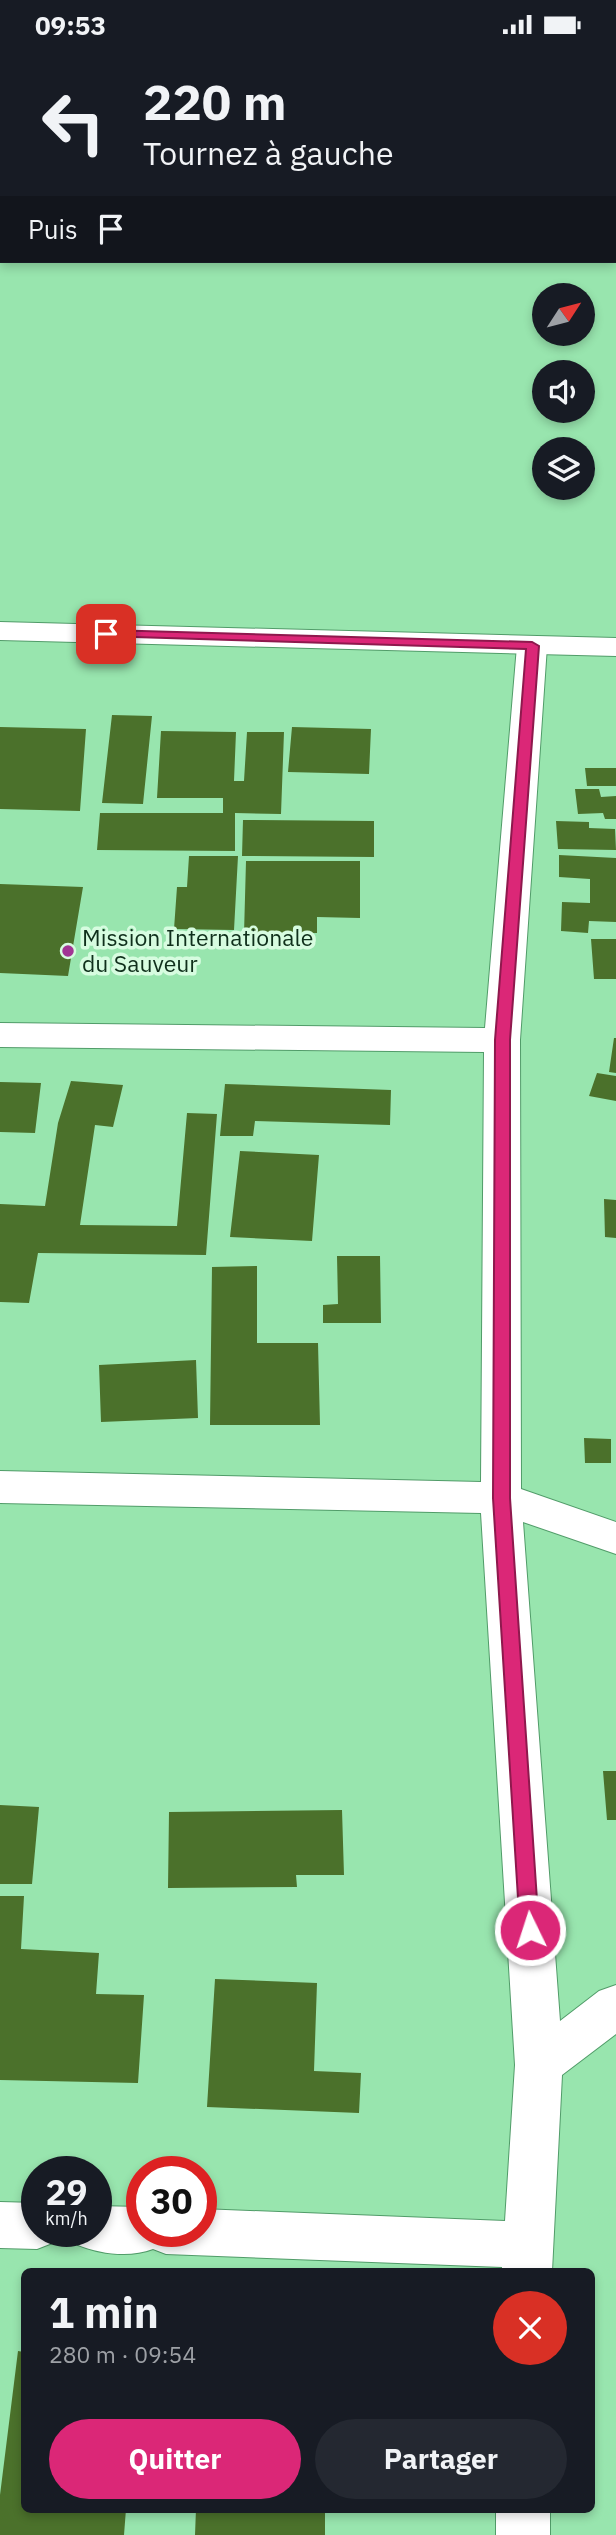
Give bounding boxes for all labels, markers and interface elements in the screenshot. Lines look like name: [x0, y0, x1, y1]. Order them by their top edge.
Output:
text: 09:53: [35, 8, 106, 42]
text: 220 m: [143, 70, 287, 133]
icon: left: [28, 77, 119, 168]
text: Tournez à gauche: [143, 132, 394, 174]
icon: arrive: [92, 210, 130, 248]
text: Puis: [28, 212, 78, 246]
north arrow: [532, 283, 595, 347]
map controls: [532, 283, 595, 500]
button: sound: [532, 360, 595, 423]
button: layers: [532, 437, 595, 500]
pin: [76, 604, 136, 664]
icon: arrive: [87, 615, 125, 653]
place label: Mission Internationale du Sauveur: [82, 922, 313, 978]
marker: Mission Internationale du Sauveur: [60, 943, 76, 959]
position arrow: [493, 1893, 567, 1967]
speed limit sign: 30: [126, 2156, 217, 2247]
text: 29: [45, 2169, 88, 2215]
text: km/h: [45, 2207, 88, 2230]
text: 1 min: [49, 2285, 159, 2340]
button: close: [493, 2291, 567, 2365]
text: 280 m · 09:54: [49, 2339, 196, 2369]
button: Quitter: [49, 2419, 301, 2499]
button: Partager: [315, 2419, 567, 2499]

